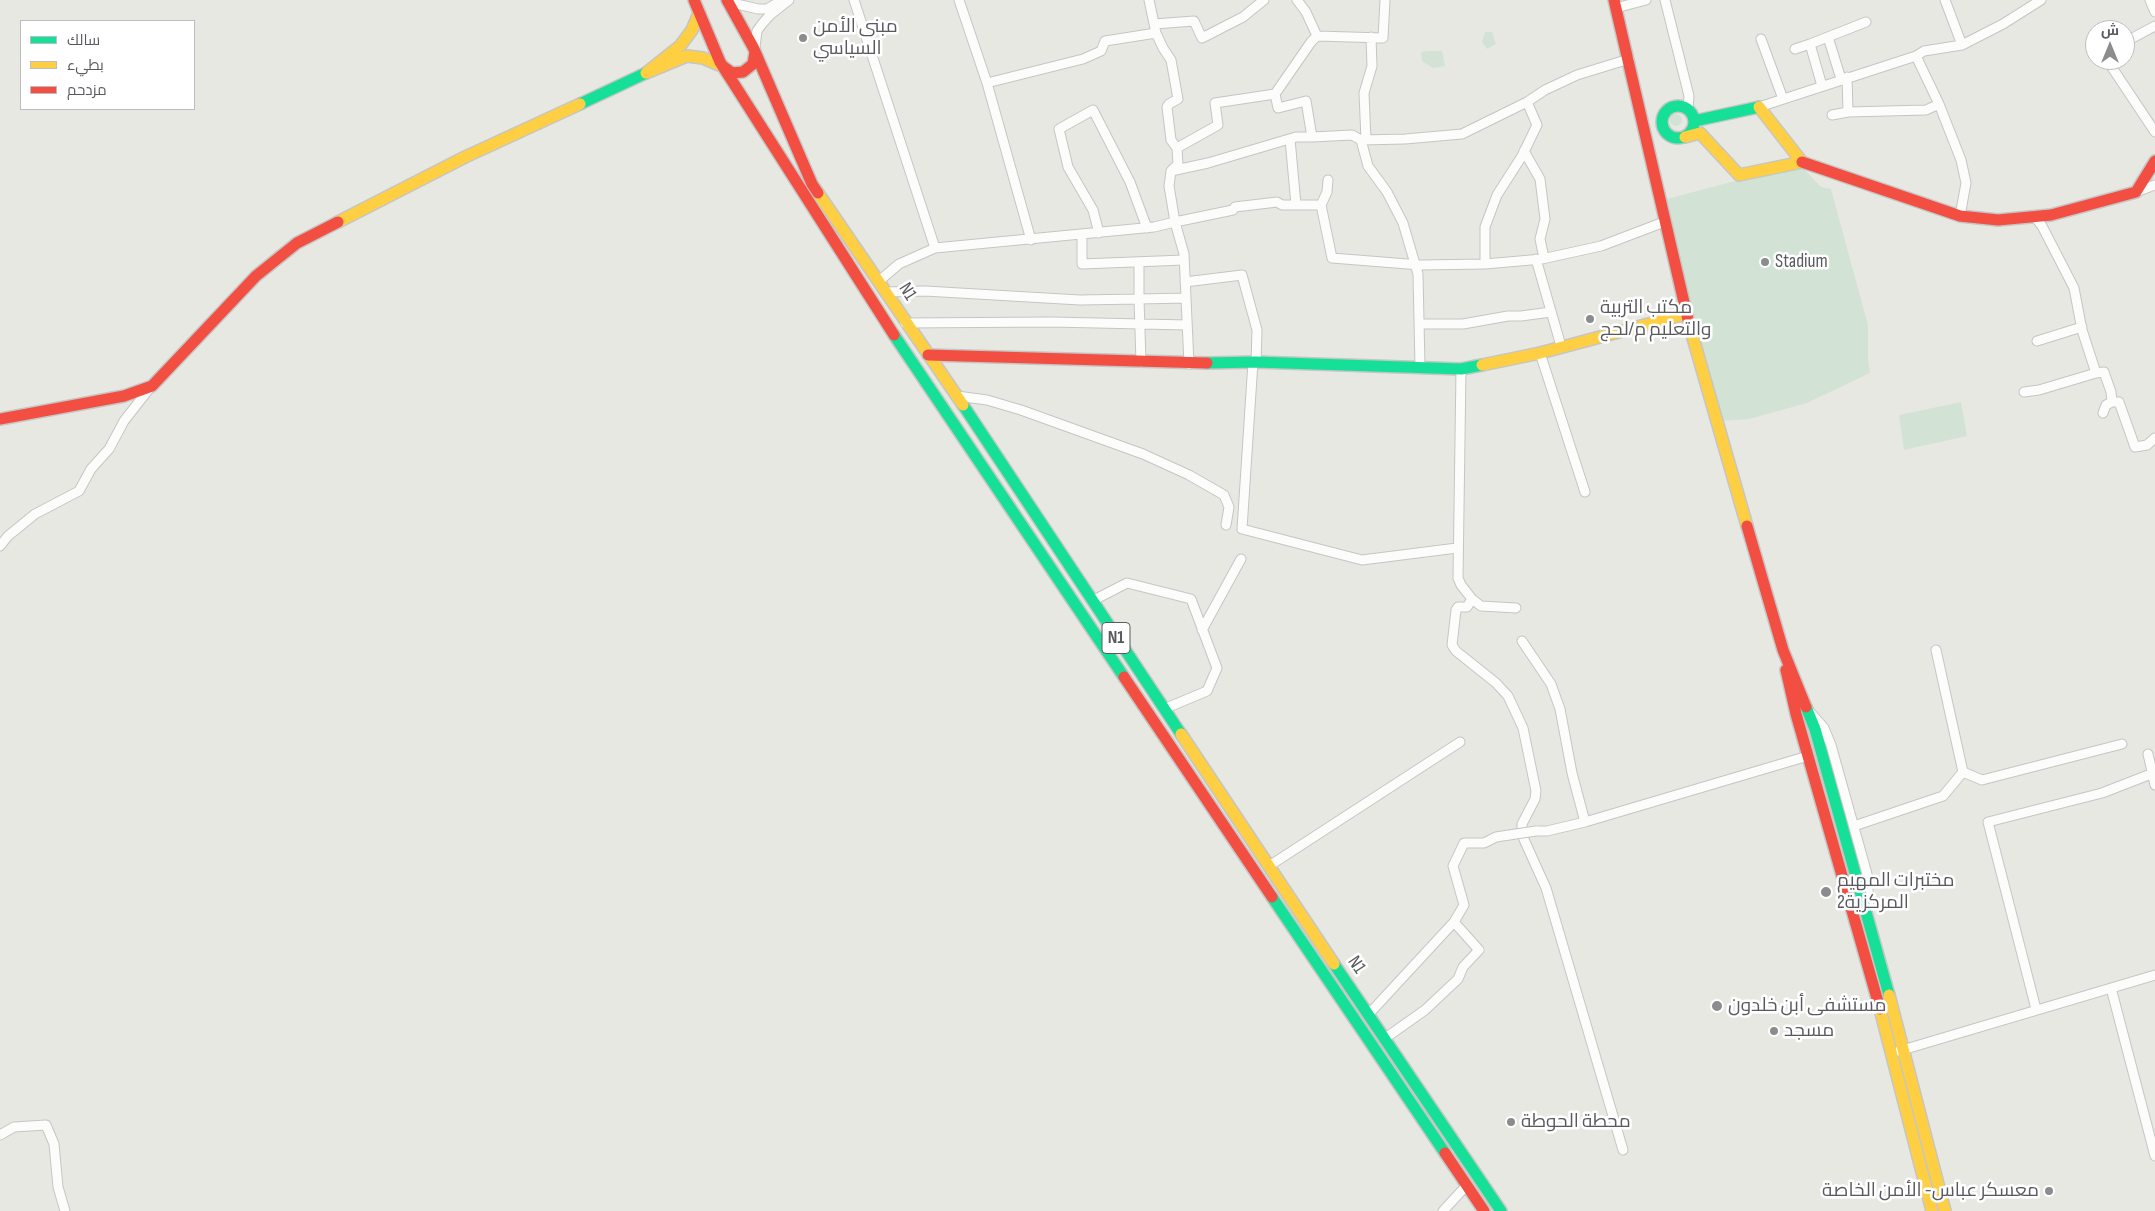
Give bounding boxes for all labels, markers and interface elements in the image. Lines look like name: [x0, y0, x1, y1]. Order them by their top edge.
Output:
place label: مبنى الأمن السياسي: [813, 16, 898, 60]
legend: [20, 20, 195, 110]
north arrow: [2085, 20, 2135, 70]
text: ش: [2101, 22, 2119, 39]
text: سالك: [67, 31, 100, 50]
marker: مبنى الأمن السياسي: [797, 32, 809, 44]
text: بطيء: [67, 56, 104, 75]
text: مزدحم: [67, 81, 107, 100]
place label: Stadium: [1775, 251, 1828, 273]
marker: Stadium: [1759, 256, 1771, 268]
street label: N1: [893, 279, 921, 305]
place label: مكتب التربية والتعليم م/لحج: [1600, 297, 1711, 341]
marker: مكتب التربية والتعليم م/لحج: [1584, 313, 1596, 325]
road number: N1: [1102, 622, 1130, 654]
place label: مختبرات المهيم المركزية2: [1837, 870, 1954, 914]
marker: مختبرات المهيم المركزية2: [1819, 885, 1833, 899]
street label: N1: [1342, 952, 1370, 978]
place label: مستشفى أبن خلدون: [1728, 995, 1886, 1017]
marker: مستشفى أبن خلدون: [1710, 999, 1724, 1013]
place label: مسجد: [1784, 1020, 1834, 1042]
marker: مسجد: [1768, 1025, 1780, 1037]
place label: محطة الحوطة: [1521, 1111, 1631, 1133]
marker: محطة الحوطة: [1505, 1116, 1517, 1128]
place label: معسكر عباس- الأمن الخاصة: [1822, 1180, 2039, 1202]
marker: معسكر عباس- الأمن الخاصة: [2043, 1185, 2055, 1197]

